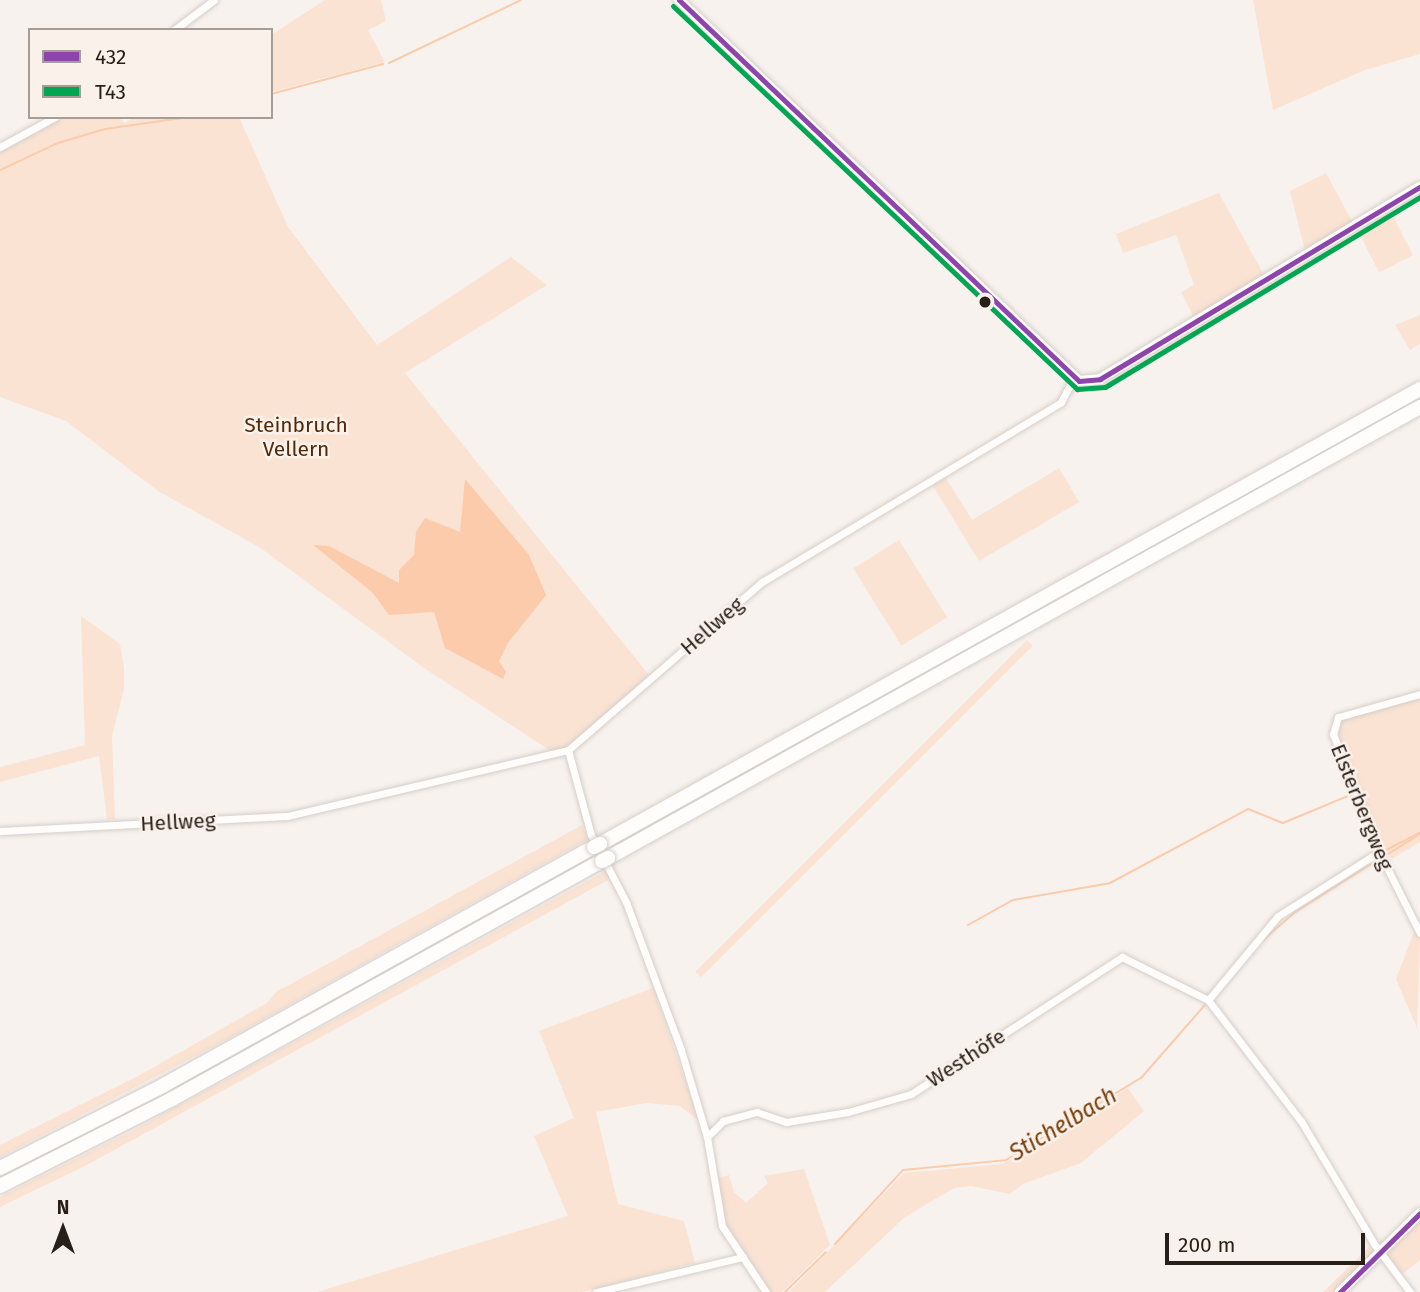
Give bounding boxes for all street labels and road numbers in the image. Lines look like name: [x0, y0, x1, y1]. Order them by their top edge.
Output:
street label: Hellweg: [675, 592, 749, 660]
street label: Elsterbergweg: [1325, 740, 1399, 874]
street label: Hellweg: [140, 807, 216, 837]
street label: Westhöfe: [922, 1023, 1010, 1093]

